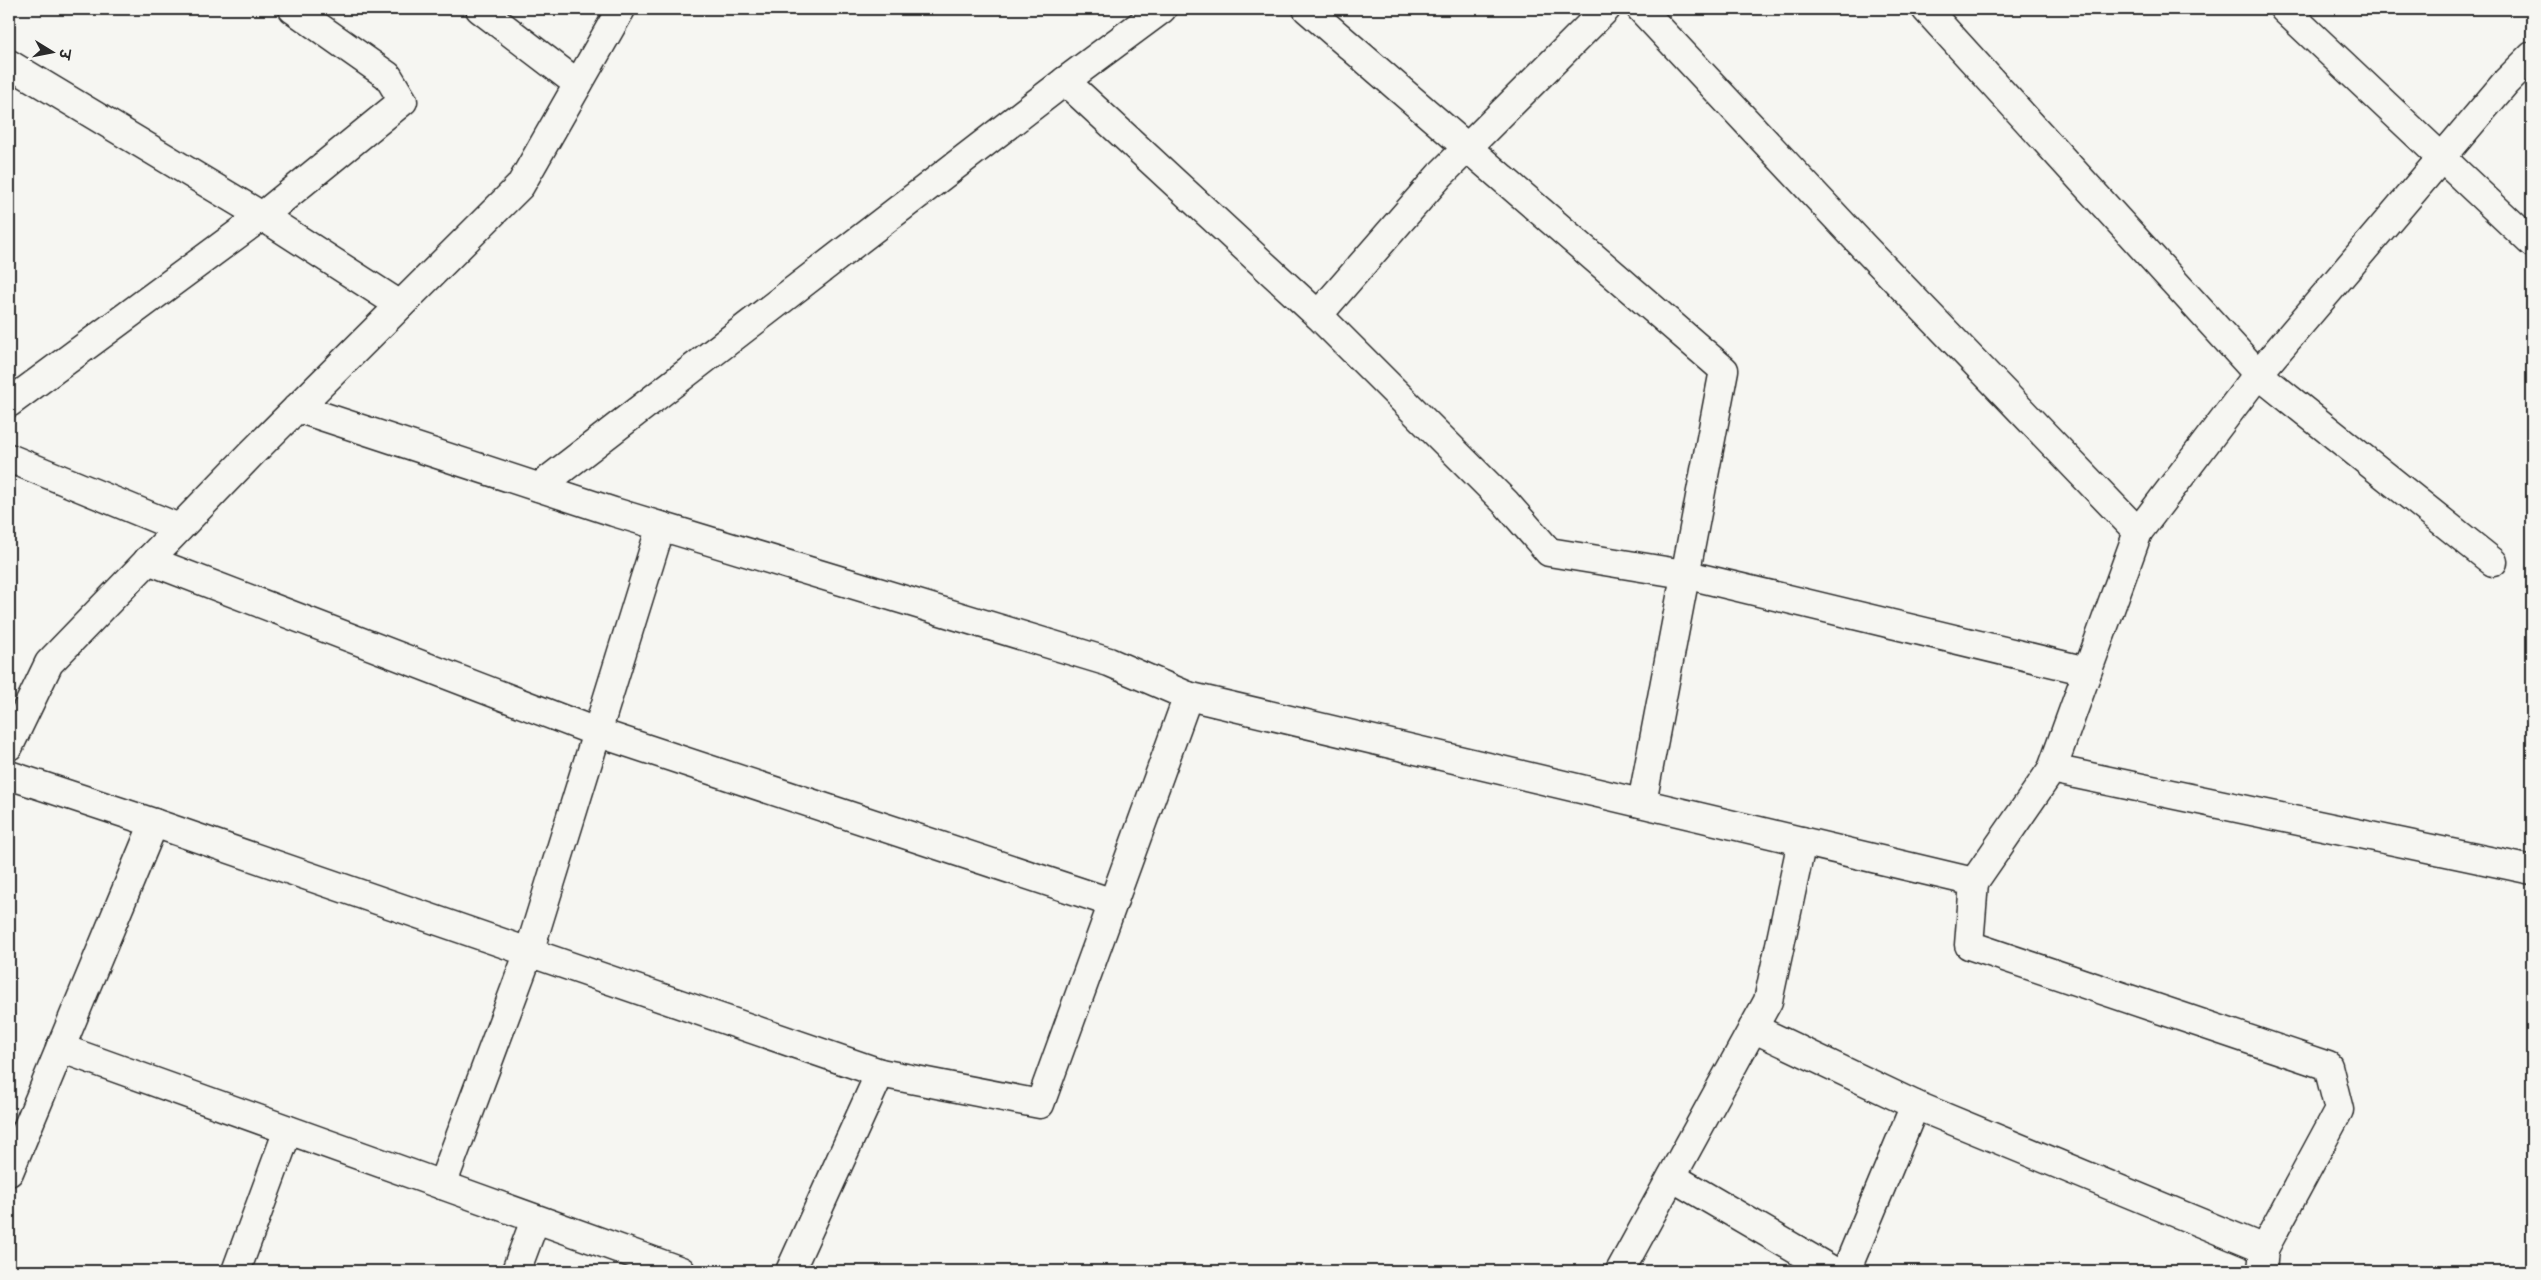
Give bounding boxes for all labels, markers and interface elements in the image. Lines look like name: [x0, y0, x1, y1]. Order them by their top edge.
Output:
north arrow: [28, 28, 78, 78]
text: उ: [54, 46, 74, 62]

